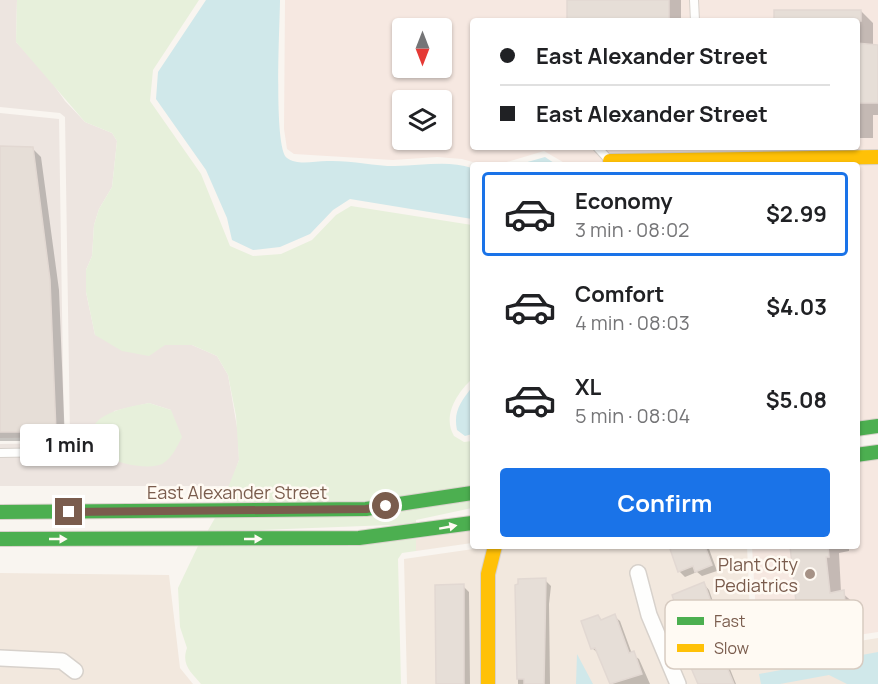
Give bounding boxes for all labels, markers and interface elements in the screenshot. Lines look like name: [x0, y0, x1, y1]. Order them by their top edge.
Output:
north arrow: [392, 18, 452, 78]
map controls: [392, 18, 452, 150]
text: East Alexander Street: [536, 41, 768, 71]
button: layers: [392, 90, 452, 150]
text: East Alexander Street: [536, 99, 768, 129]
text: Economy: [575, 186, 673, 216]
icon: car: [503, 187, 557, 241]
text: $2.99: [766, 199, 827, 229]
text: 3 min · 08:02: [575, 216, 690, 243]
text: Comfort: [575, 279, 664, 309]
icon: car: [503, 280, 557, 334]
text: $4.03: [766, 292, 827, 322]
text: 4 min · 08:03: [575, 309, 690, 336]
text: XL: [575, 372, 601, 402]
icon: car: [503, 373, 557, 427]
text: $5.08: [766, 385, 827, 415]
text: 5 min · 08:04: [575, 402, 690, 429]
callout: 1 min: [20, 425, 118, 467]
text: 1 min: [45, 431, 94, 458]
button: Confirm: [500, 468, 830, 537]
street label: East Alexander Street: [147, 480, 327, 504]
route start: [372, 492, 399, 519]
route end: [55, 498, 82, 525]
one-way arrow: [438, 523, 457, 532]
one-way arrow: [49, 534, 68, 544]
one-way arrow: [244, 534, 263, 544]
place label: Plant City Pediatrics: [714, 552, 799, 597]
marker: Plant City Pediatrics: [803, 567, 817, 581]
legend: [665, 600, 863, 669]
text: Fast: [714, 610, 745, 632]
text: Slow: [714, 637, 749, 659]

